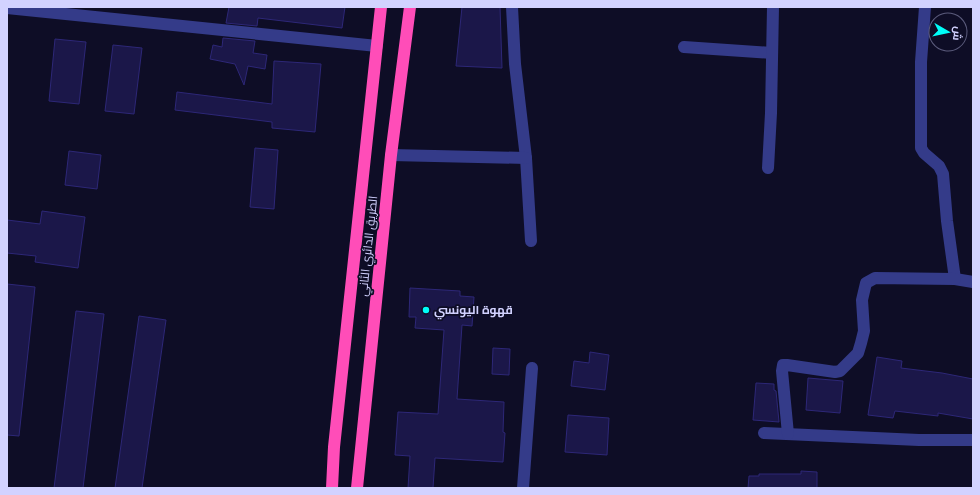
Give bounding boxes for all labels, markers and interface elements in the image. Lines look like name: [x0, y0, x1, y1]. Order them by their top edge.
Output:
north arrow: [928, 12, 968, 52]
text: ش: [950, 25, 965, 41]
street label: الطريق الدائري الثاني: [356, 195, 383, 297]
place label: قهوة اليونسي: [434, 303, 513, 320]
marker: قهوة اليونسي: [421, 305, 431, 315]

